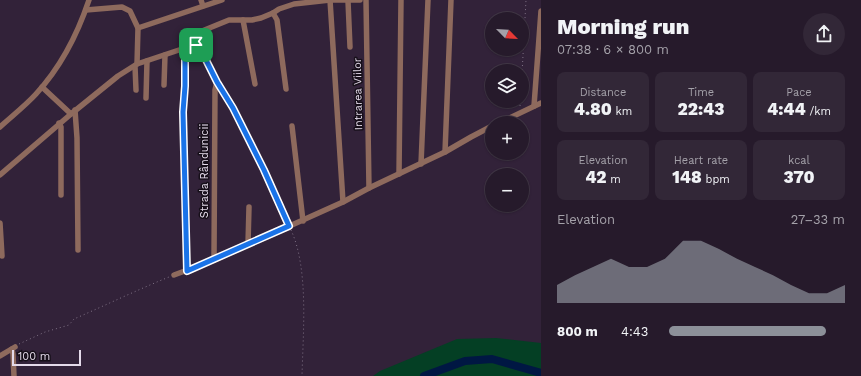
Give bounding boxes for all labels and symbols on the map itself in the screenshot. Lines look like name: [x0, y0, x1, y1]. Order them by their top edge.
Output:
north arrow: [485, 12, 529, 56]
pin: [179, 28, 213, 62]
street label: Intrarea Viilor: [351, 57, 365, 130]
street label: Strada Rândunicii: [198, 124, 211, 218]
scale bar: [12, 348, 81, 367]

